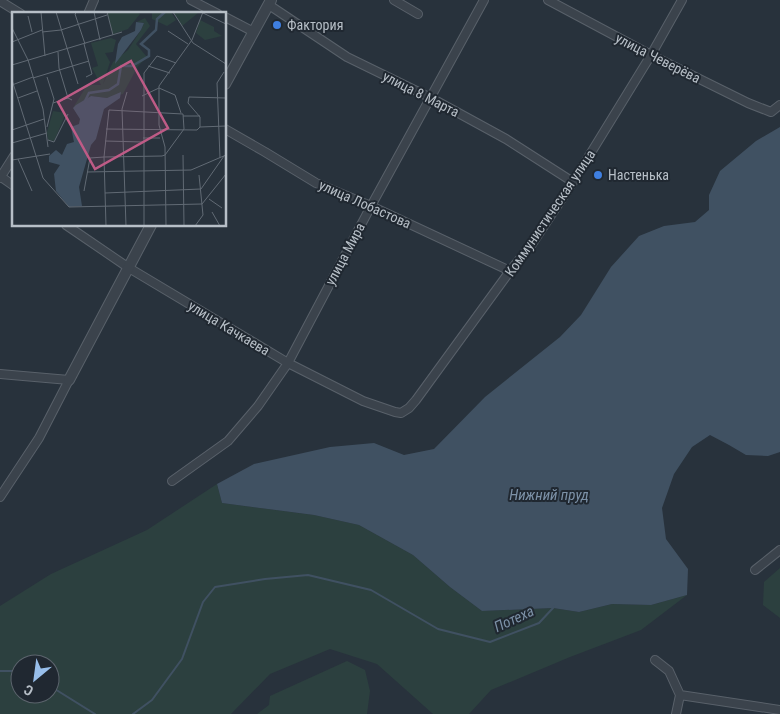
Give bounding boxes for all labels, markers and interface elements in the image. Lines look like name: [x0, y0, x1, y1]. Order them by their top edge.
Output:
inset map: [12, 12, 226, 226]
place label: Фактория: [287, 17, 343, 33]
marker: Фактория: [271, 19, 283, 31]
street label: улица Чеверёва: [613, 30, 703, 86]
street label: улица 8 Марта: [380, 68, 462, 120]
street label: Коммунистическая улица: [502, 147, 598, 279]
place label: Настенька: [608, 167, 669, 183]
marker: Настенька: [592, 169, 604, 181]
street label: улица Лобастова: [316, 177, 414, 231]
street label: улица Мира: [322, 220, 368, 288]
street label: улица Качкаева: [185, 297, 273, 359]
water label: Нижний пруд: [509, 486, 589, 504]
water label: Потеха: [491, 602, 537, 636]
north arrow: [10, 654, 60, 704]
text: С: [21, 681, 36, 699]

